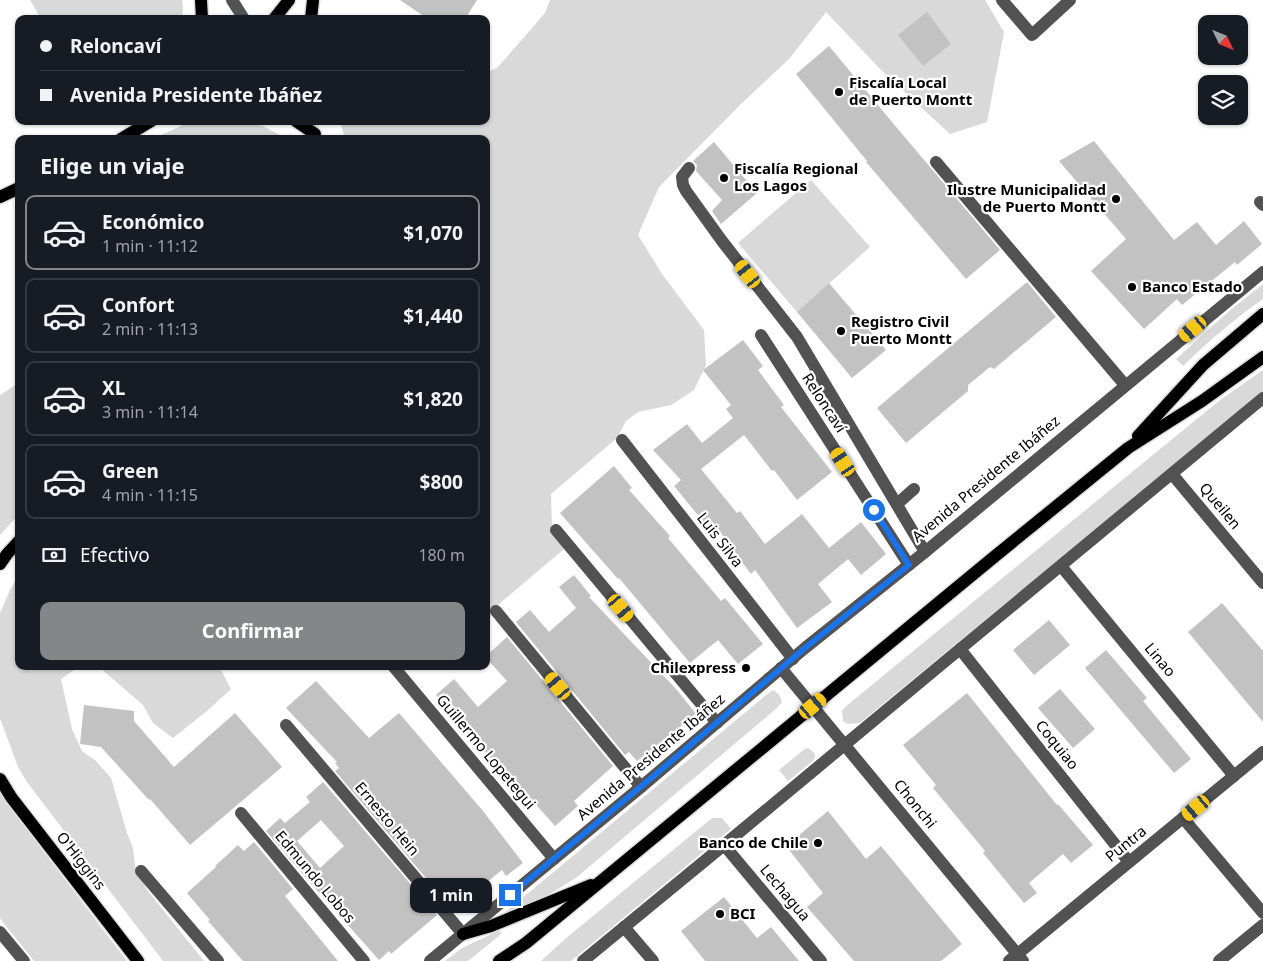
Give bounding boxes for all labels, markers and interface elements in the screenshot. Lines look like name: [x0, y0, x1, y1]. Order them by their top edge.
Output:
north arrow: [1198, 15, 1248, 65]
map controls: [1198, 15, 1248, 125]
text: Reloncaví: [70, 33, 161, 59]
place label: Fiscalía Local de Puerto Montt: [849, 72, 973, 109]
button: layers: [1198, 75, 1248, 125]
text: Avenida Presidente Ibáñez: [70, 82, 322, 108]
marker: Fiscalía Local de Puerto Montt: [833, 86, 845, 98]
text: Elige un viaje: [40, 150, 185, 180]
place label: Fiscalía Regional Los Lagos: [734, 158, 858, 195]
marker: Fiscalía Regional Los Lagos: [718, 172, 730, 184]
place label: Ilustre Municipalidad de Puerto Montt: [947, 179, 1106, 216]
marker: Ilustre Municipalidad de Puerto Montt: [1110, 193, 1122, 205]
text: Económico: [102, 209, 204, 235]
icon: car: [42, 210, 87, 255]
text: $1,070: [403, 220, 463, 246]
text: 1 min · 11:12: [102, 235, 198, 257]
car: [732, 258, 763, 290]
place label: Banco Estado: [1142, 276, 1242, 296]
marker: Banco Estado: [1126, 281, 1138, 293]
text: Confort: [102, 292, 174, 318]
icon: car: [42, 293, 87, 338]
text: $1,440: [403, 303, 463, 329]
place label: Registro Civil Puerto Montt: [851, 311, 952, 348]
car: [1176, 314, 1209, 344]
text: 2 min · 11:13: [102, 318, 198, 340]
marker: Registro Civil Puerto Montt: [835, 325, 847, 337]
street label: Reloncaví: [798, 369, 852, 437]
text: XL: [102, 375, 125, 401]
icon: car: [42, 376, 87, 421]
text: $1,820: [403, 386, 463, 412]
text: 3 min · 11:14: [102, 401, 198, 423]
street label: Avenida Presidente Ibáñez: [907, 410, 1063, 546]
car: [828, 445, 857, 479]
text: Green: [102, 458, 159, 484]
icon: car: [42, 459, 87, 504]
text: $800: [420, 469, 463, 495]
street label: Queilen: [1195, 478, 1246, 533]
text: 4 min · 11:15: [102, 484, 198, 506]
route start: [863, 499, 885, 521]
street label: Luis Silva: [693, 508, 748, 571]
icon: cash: [40, 541, 68, 569]
text: Efectivo: [80, 542, 150, 568]
text: 180 m: [418, 544, 465, 566]
car: [605, 592, 636, 624]
button: Confirmar: [40, 602, 465, 660]
street label: Linao: [1141, 638, 1181, 681]
place label: Chilexpress: [650, 657, 736, 677]
marker: Chilexpress: [740, 662, 752, 674]
car: [542, 670, 573, 702]
street label: Avenida Presidente Ibáñez: [572, 688, 728, 824]
street label: Guillermo Lopetegui: [433, 690, 541, 813]
car: [796, 691, 829, 721]
street label: Coquiao: [1032, 715, 1084, 773]
street label: Chonchi: [890, 775, 942, 832]
street label: Ernesto Hein: [351, 777, 425, 859]
car: [1179, 793, 1212, 823]
street label: Puntra: [1101, 821, 1150, 866]
street label: Edmundo Lobos: [271, 826, 360, 927]
street label: O'Higgins: [53, 827, 111, 894]
place label: Banco de Chile: [699, 832, 808, 852]
marker: Banco de Chile: [812, 837, 824, 849]
street label: Lechagua: [756, 860, 815, 925]
callout: 1 min: [410, 878, 492, 912]
text: 1 min: [429, 884, 473, 906]
route end: [499, 884, 521, 906]
place label: BCI: [730, 903, 756, 923]
marker: BCI: [714, 908, 726, 920]

